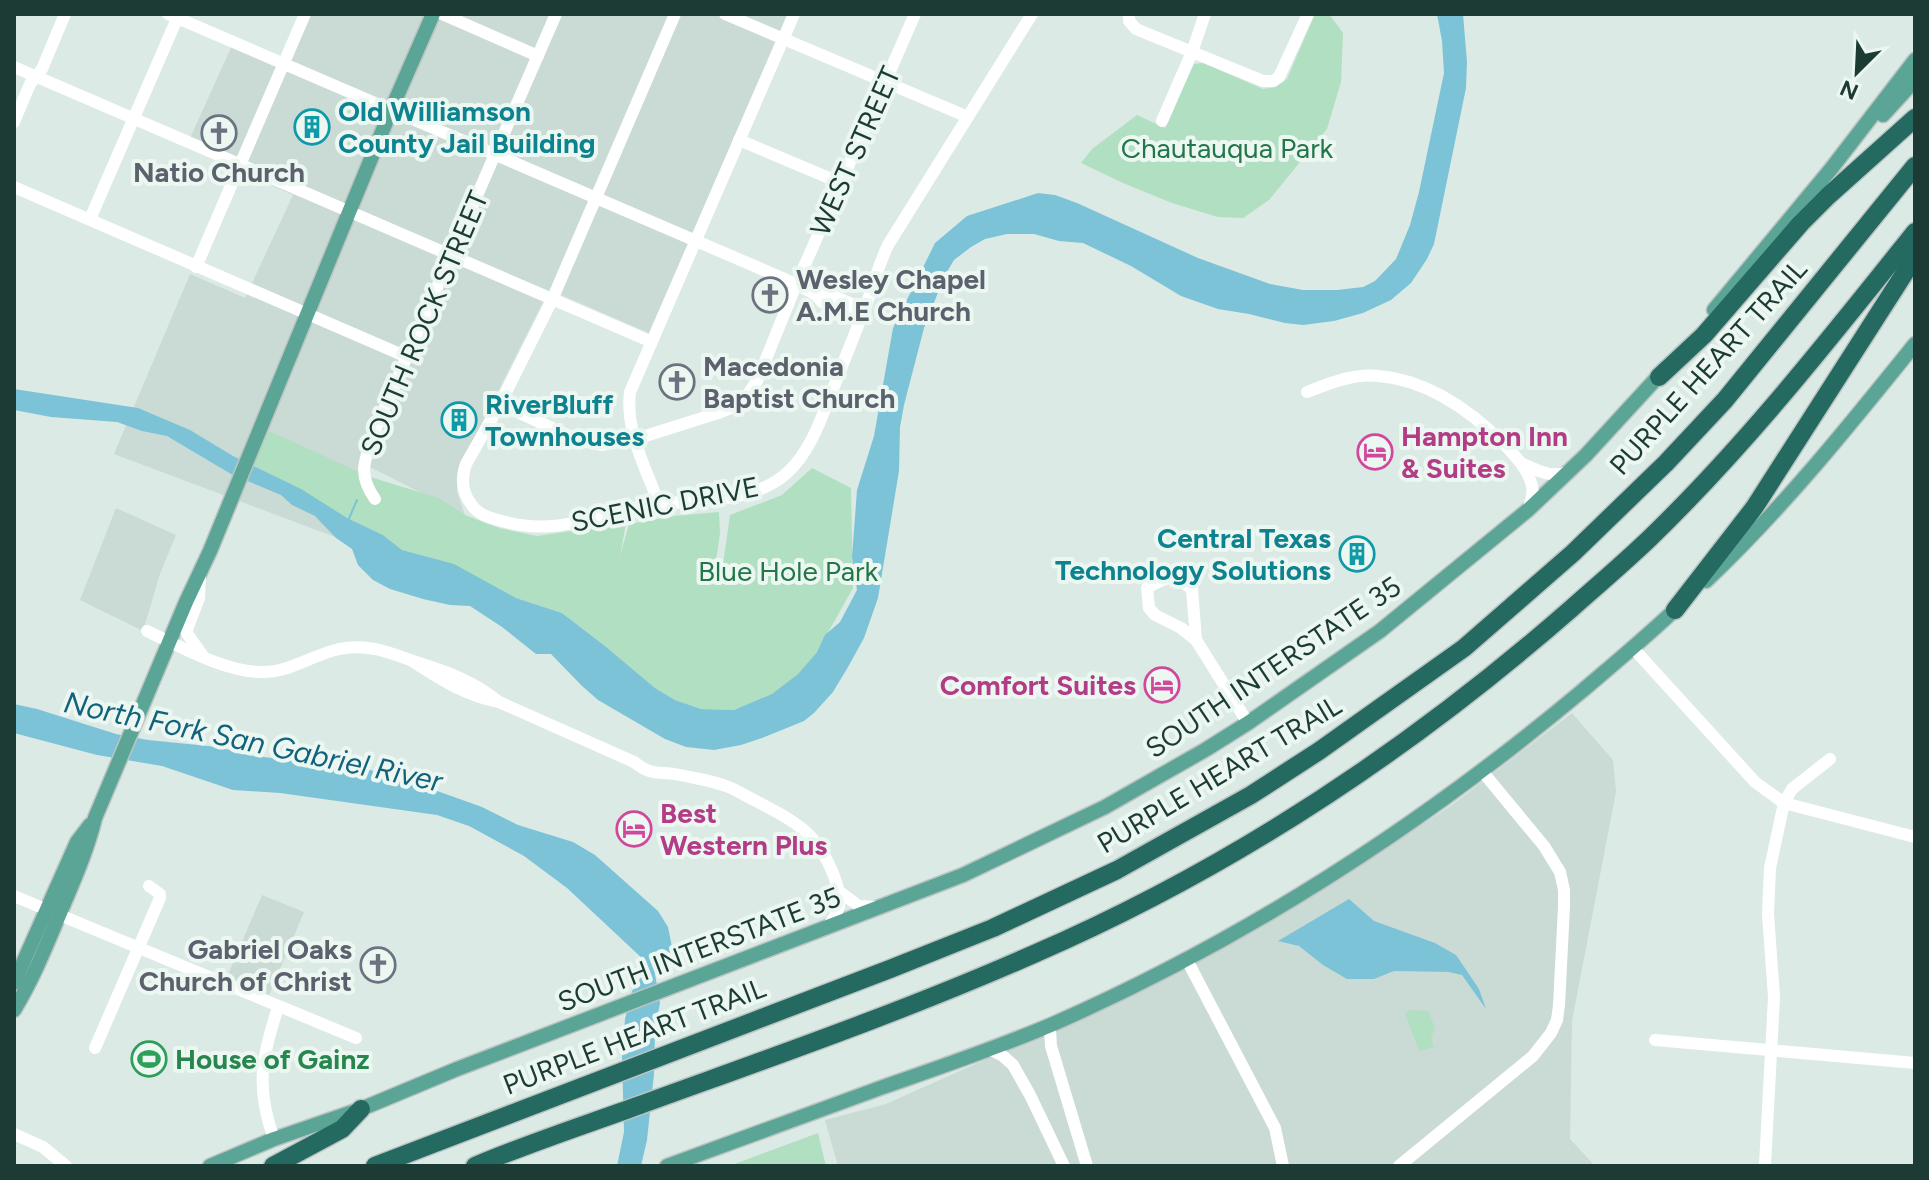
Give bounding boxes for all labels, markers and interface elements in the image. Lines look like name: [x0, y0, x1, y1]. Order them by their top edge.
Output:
north arrow: [1817, 32, 1897, 112]
street label: WEST STREET: [802, 61, 908, 241]
text: N: [1836, 74, 1862, 106]
place label: Old Williamson County Jail Building: [338, 94, 596, 160]
building icon: Old Williamson County Jail Building: [293, 108, 331, 146]
church icon: Natio Church: [200, 114, 238, 152]
park label: Chautauqua Park: [1121, 131, 1334, 165]
place label: Natio Church: [133, 155, 305, 189]
street label: SOUTH ROCK STREET: [353, 185, 495, 460]
street label: PURPLE HEART TRAIL: [1602, 252, 1814, 482]
place label: Wesley Chapel A.M.E Church: [796, 262, 986, 328]
church icon: Wesley Chapel A.M.E Church: [751, 276, 789, 314]
place label: Macedonia Baptist Church: [703, 349, 895, 415]
church icon: Macedonia Baptist Church: [658, 363, 696, 401]
place label: RiverBluff Townhouses: [485, 387, 644, 453]
building icon: RiverBluff Townhouses: [440, 401, 478, 439]
place label: Hampton Inn & Suites: [1401, 419, 1568, 485]
hotel icon: Hampton Inn & Suites: [1356, 433, 1394, 471]
street label: SCENIC DRIVE: [568, 469, 762, 539]
place label: Central Texas Technology Solutions: [1055, 521, 1331, 587]
building icon: Central Texas Technology Solutions: [1338, 535, 1376, 573]
park label: Blue Hole Park: [698, 554, 878, 588]
street label: SOUTH INTERSTATE 35: [1139, 569, 1407, 765]
hotel icon: Comfort Suites: [1143, 666, 1181, 704]
place label: Comfort Suites: [940, 668, 1136, 702]
water label: North Fork San Gabriel River: [61, 683, 447, 800]
street label: PURPLE HEART TRAIL: [1091, 688, 1347, 860]
place label: Best Western Plus: [660, 796, 827, 862]
hotel icon: Best Western Plus: [615, 810, 653, 848]
street label: SOUTH INTERSTATE 35: [553, 879, 845, 1019]
place label: Gabriel Oaks Church of Christ: [139, 932, 352, 998]
church icon: Gabriel Oaks Church of Christ: [359, 946, 397, 984]
street label: PURPLE HEART TRAIL: [498, 970, 770, 1102]
sports icon: House of Gainz: [130, 1040, 168, 1078]
place label: House of Gainz: [175, 1042, 370, 1076]

